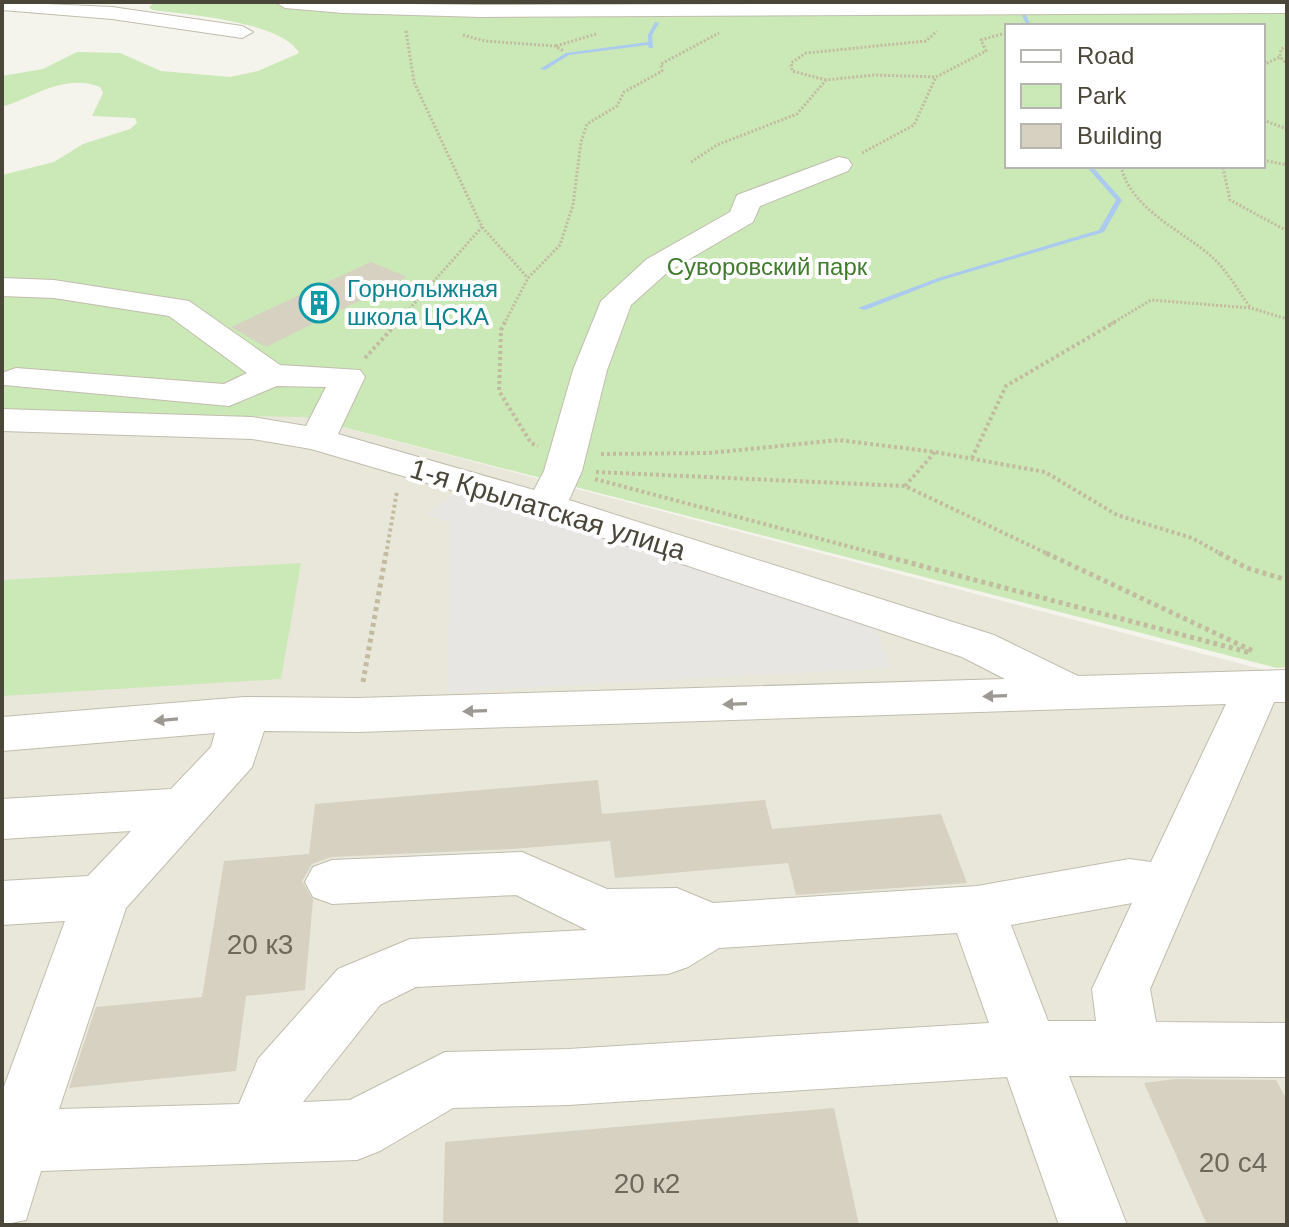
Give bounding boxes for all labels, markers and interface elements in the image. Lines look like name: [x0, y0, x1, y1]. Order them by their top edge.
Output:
legend: [1005, 24, 1265, 168]
text: Road: [1077, 42, 1134, 69]
text: Park: [1077, 82, 1127, 109]
text: Building: [1077, 122, 1162, 149]
park label: Суворовский парк: [667, 253, 868, 280]
place label: Горнолыжная школа ЦСКА: [347, 275, 498, 330]
building icon: Горнолыжная школа ЦСКА: [298, 282, 340, 324]
street label: 1-я Крылатская улица: [407, 453, 690, 566]
one-way arrow: [982, 689, 1007, 702]
one-way arrow: [722, 697, 747, 710]
one-way arrow: [462, 705, 487, 718]
one-way arrow: [153, 714, 178, 727]
house number: 20 к3: [227, 929, 293, 960]
house number: 20 с4: [1199, 1147, 1267, 1178]
house number: 20 к2: [614, 1168, 680, 1199]

